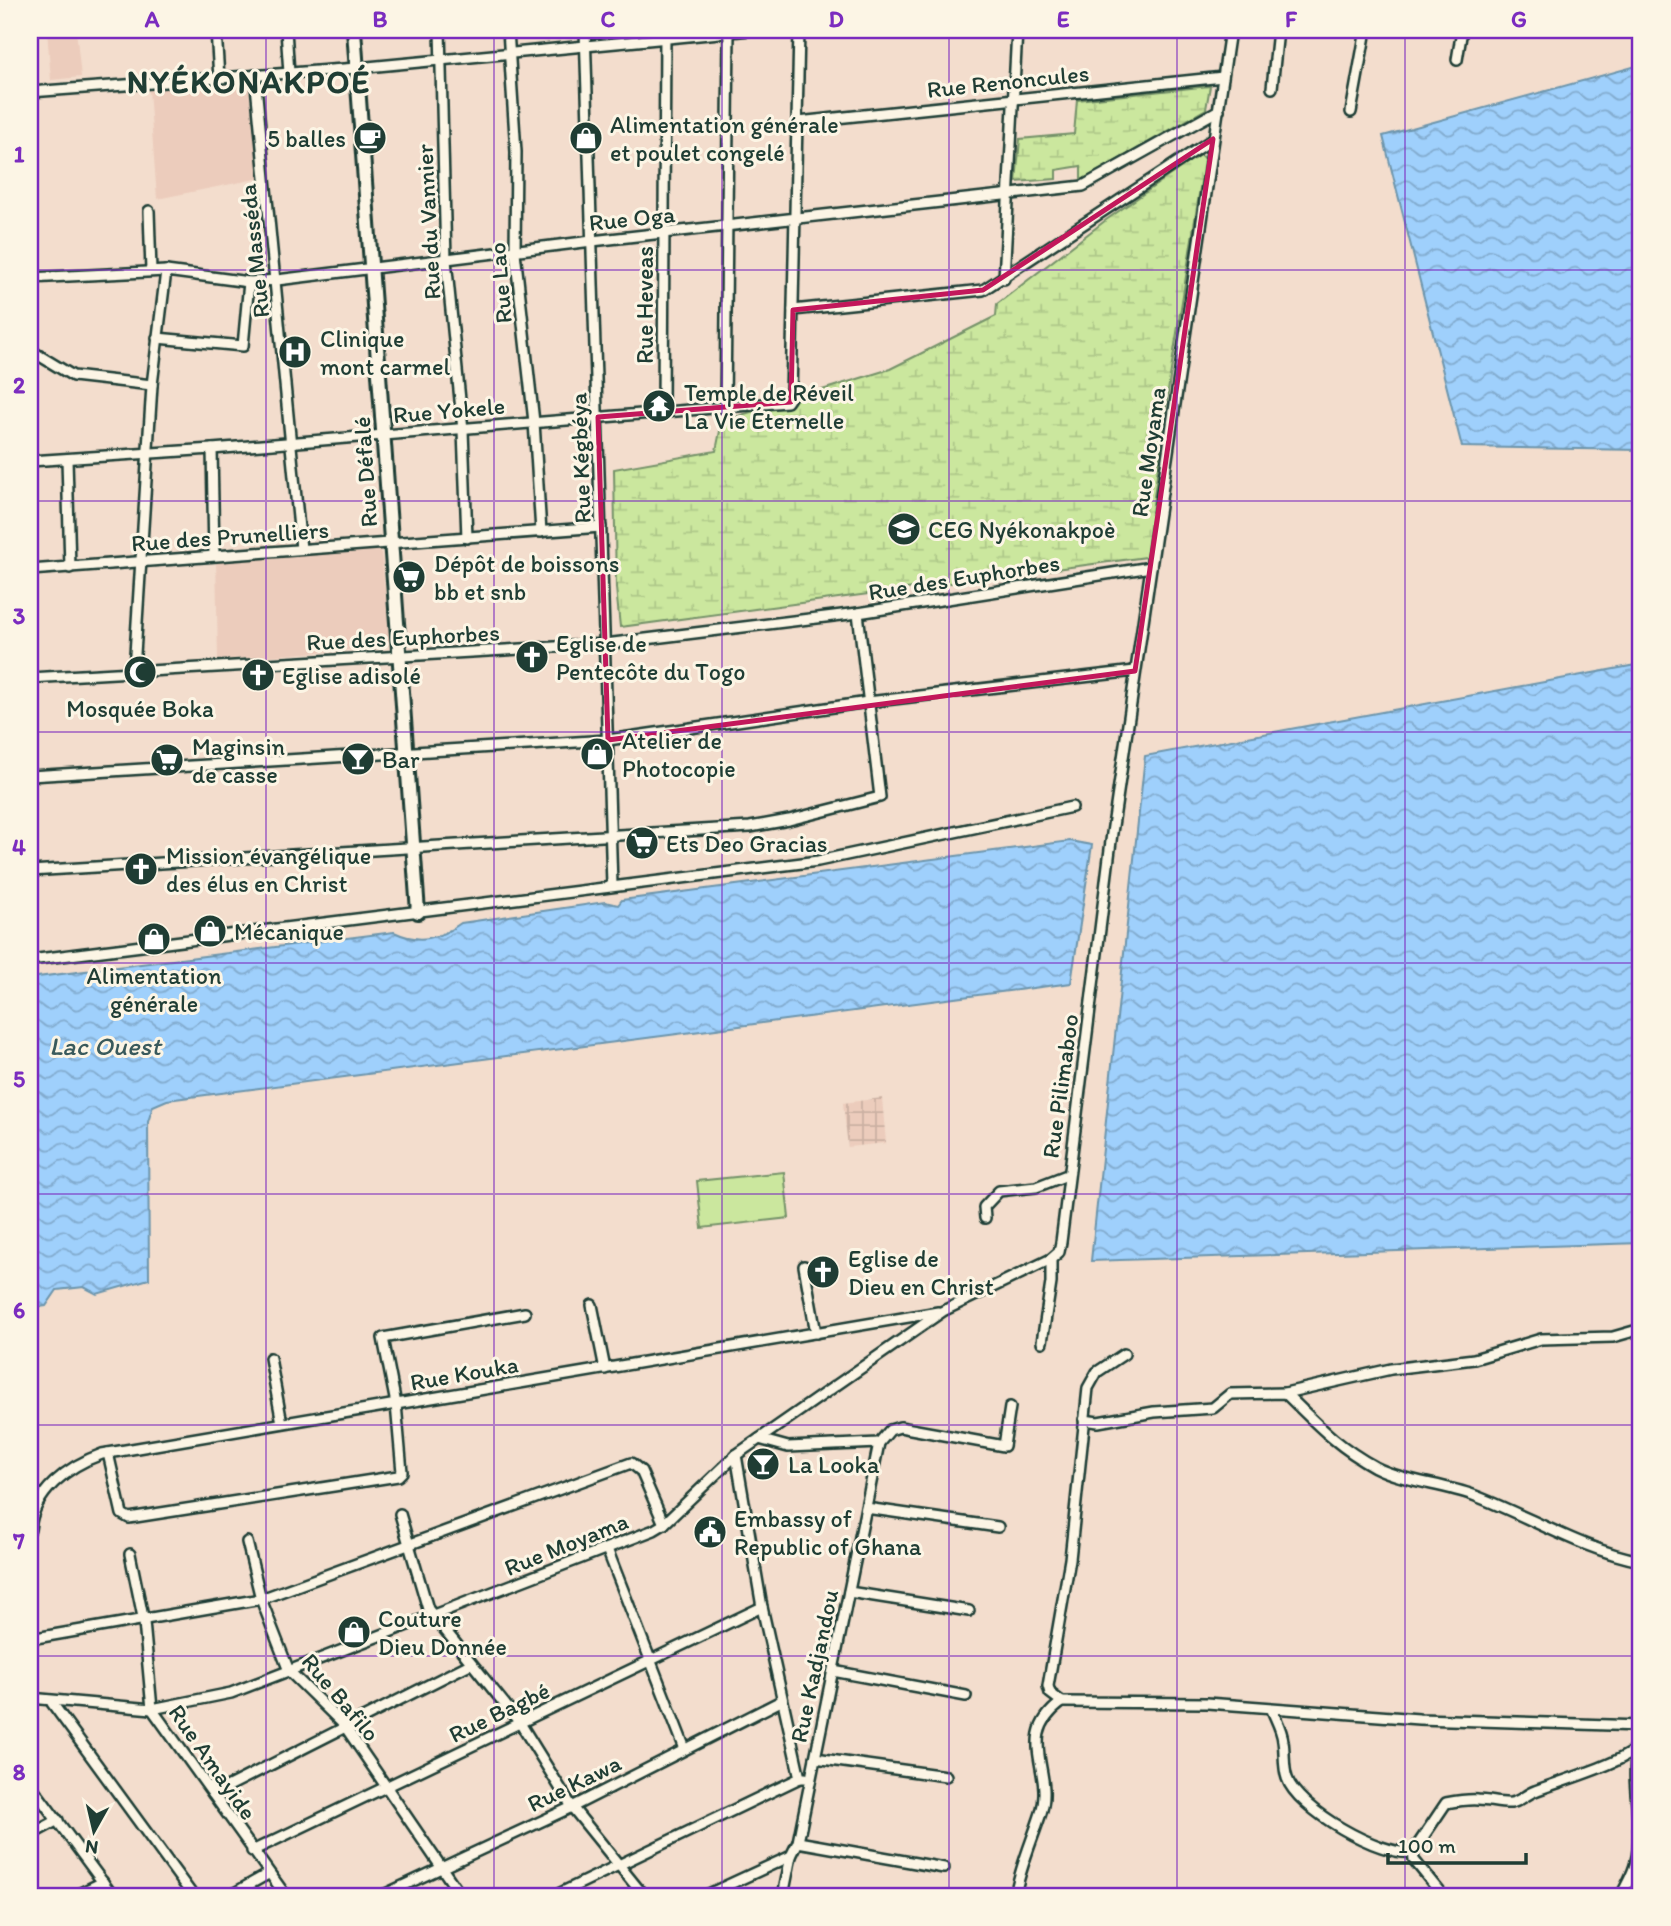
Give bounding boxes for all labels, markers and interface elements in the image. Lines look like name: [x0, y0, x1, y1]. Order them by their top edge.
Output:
text: A: [144, 5, 160, 33]
text: B: [373, 5, 388, 33]
text: C: [601, 5, 616, 33]
text: D: [828, 5, 844, 33]
text: E: [1057, 5, 1070, 33]
text: F: [1285, 5, 1298, 33]
text: G: [1511, 5, 1527, 33]
street label: Rue Renoncules: [925, 58, 1091, 104]
district label: NYÉKONAKPOÉ: [127, 63, 371, 101]
place label: Alimentation générale et poulet congelé: [610, 110, 839, 167]
cafe icon: 5 balles: [351, 119, 389, 157]
shop icon: Alimentation générale et poulet congelé: [567, 119, 605, 157]
place label: 5 balles: [267, 124, 346, 153]
text: 1: [14, 140, 25, 168]
street label: Rue du Vannier: [409, 143, 447, 301]
street label: Rue Masséda: [232, 182, 275, 320]
street label: Rue Oga: [587, 199, 677, 237]
street label: Rue Lao: [482, 241, 518, 325]
street label: Rue Heveas: [630, 246, 659, 364]
place label: Clinique mont carmel: [320, 324, 450, 381]
hospital icon: Clinique mont carmel: [276, 333, 314, 371]
text: 2: [13, 371, 26, 399]
place label: Temple de Réveil La Vie Éternelle: [684, 378, 854, 435]
street label: Rue Moyama: [1125, 385, 1171, 519]
temple icon: Temple de Réveil La Vie Éternelle: [640, 387, 678, 425]
street label: Rue Yokele: [392, 391, 506, 429]
street label: Rue Kégbéya: [563, 391, 597, 524]
street label: Rue Défalé: [347, 416, 383, 528]
school or university icon: CEG Nyékonakpoè: [885, 510, 923, 548]
street label: Rue des Prunelliers: [130, 515, 330, 557]
place label: CEG Nyékonakpoè: [928, 515, 1115, 544]
street label: Rue des Euphorbes: [866, 548, 1062, 606]
place label: Dépôt de boissons bb et snb: [434, 549, 619, 606]
supermarket icon: Dépôt de boissons bb et snb: [390, 558, 428, 596]
text: 3: [13, 602, 26, 630]
street label: Rue des Euphorbes: [306, 617, 500, 657]
place label: Eglise de Pentecôte du Togo: [556, 629, 745, 686]
church icon: Eglise de Pentecôte du Togo: [513, 638, 551, 676]
mosque icon: Mosquée Boka: [121, 653, 159, 691]
church icon: Eglise adisolé: [239, 656, 277, 694]
place label: Eglise adisolé: [282, 661, 421, 690]
place label: Mosquée Boka: [66, 694, 214, 723]
place label: Atelier de Photocopie: [622, 726, 736, 783]
place label: Maginsin de casse: [192, 732, 286, 789]
shop icon: Atelier de Photocopie: [578, 735, 616, 773]
bar icon: Bar: [339, 740, 377, 778]
supermarket icon: Maginsin de casse: [148, 741, 186, 779]
place label: Bar: [382, 745, 420, 774]
supermarket icon: Ets Deo Gracias: [623, 824, 661, 862]
place label: Ets Deo Gracias: [666, 829, 828, 858]
text: 4: [12, 833, 26, 861]
place label: Mission évangélique des élus en Christ: [166, 841, 371, 898]
church icon: Mission évangélique des élus en Christ: [122, 850, 160, 888]
shop icon: Mécanique: [191, 912, 229, 950]
place label: Mécanique: [234, 917, 344, 946]
shop icon: Alimentation générale: [135, 920, 173, 958]
place label: Alimentation générale: [86, 961, 222, 1018]
street label: Rue Pilimaboo: [1036, 1012, 1084, 1160]
water label: Lac Ouest: [49, 1030, 163, 1062]
text: 5: [13, 1065, 25, 1093]
place label: Eglise de Dieu en Christ: [848, 1244, 994, 1301]
church icon: Eglise de Dieu en Christ: [804, 1253, 842, 1291]
text: 6: [13, 1296, 25, 1324]
street label: Rue Kouka: [408, 1349, 521, 1397]
bar icon: La Looka: [744, 1445, 782, 1483]
place label: La Looka: [788, 1450, 880, 1479]
place label: Embassy of Republic of Ghana: [734, 1504, 922, 1561]
street label: Rue Moyama: [500, 1506, 632, 1582]
public building icon: Embassy of Republic of Ghana: [691, 1513, 729, 1551]
text: 7: [12, 1527, 25, 1555]
street label: Rue Kadjandou: [784, 1587, 844, 1745]
place label: Couture Dieu Donnée: [378, 1604, 507, 1661]
shop icon: Couture Dieu Donnée: [335, 1613, 373, 1651]
street label: Rue Bafilo: [296, 1647, 386, 1747]
street label: Rue Bagbé: [444, 1675, 554, 1749]
street label: Rue Amayide: [163, 1699, 263, 1825]
street label: Rue Kawa: [522, 1748, 626, 1818]
text: 8: [13, 1758, 26, 1786]
north arrow: [60, 1797, 130, 1867]
scale bar: [1388, 1821, 1526, 1865]
text: 100 m: [1398, 1833, 1456, 1858]
text: N: [84, 1835, 100, 1860]

